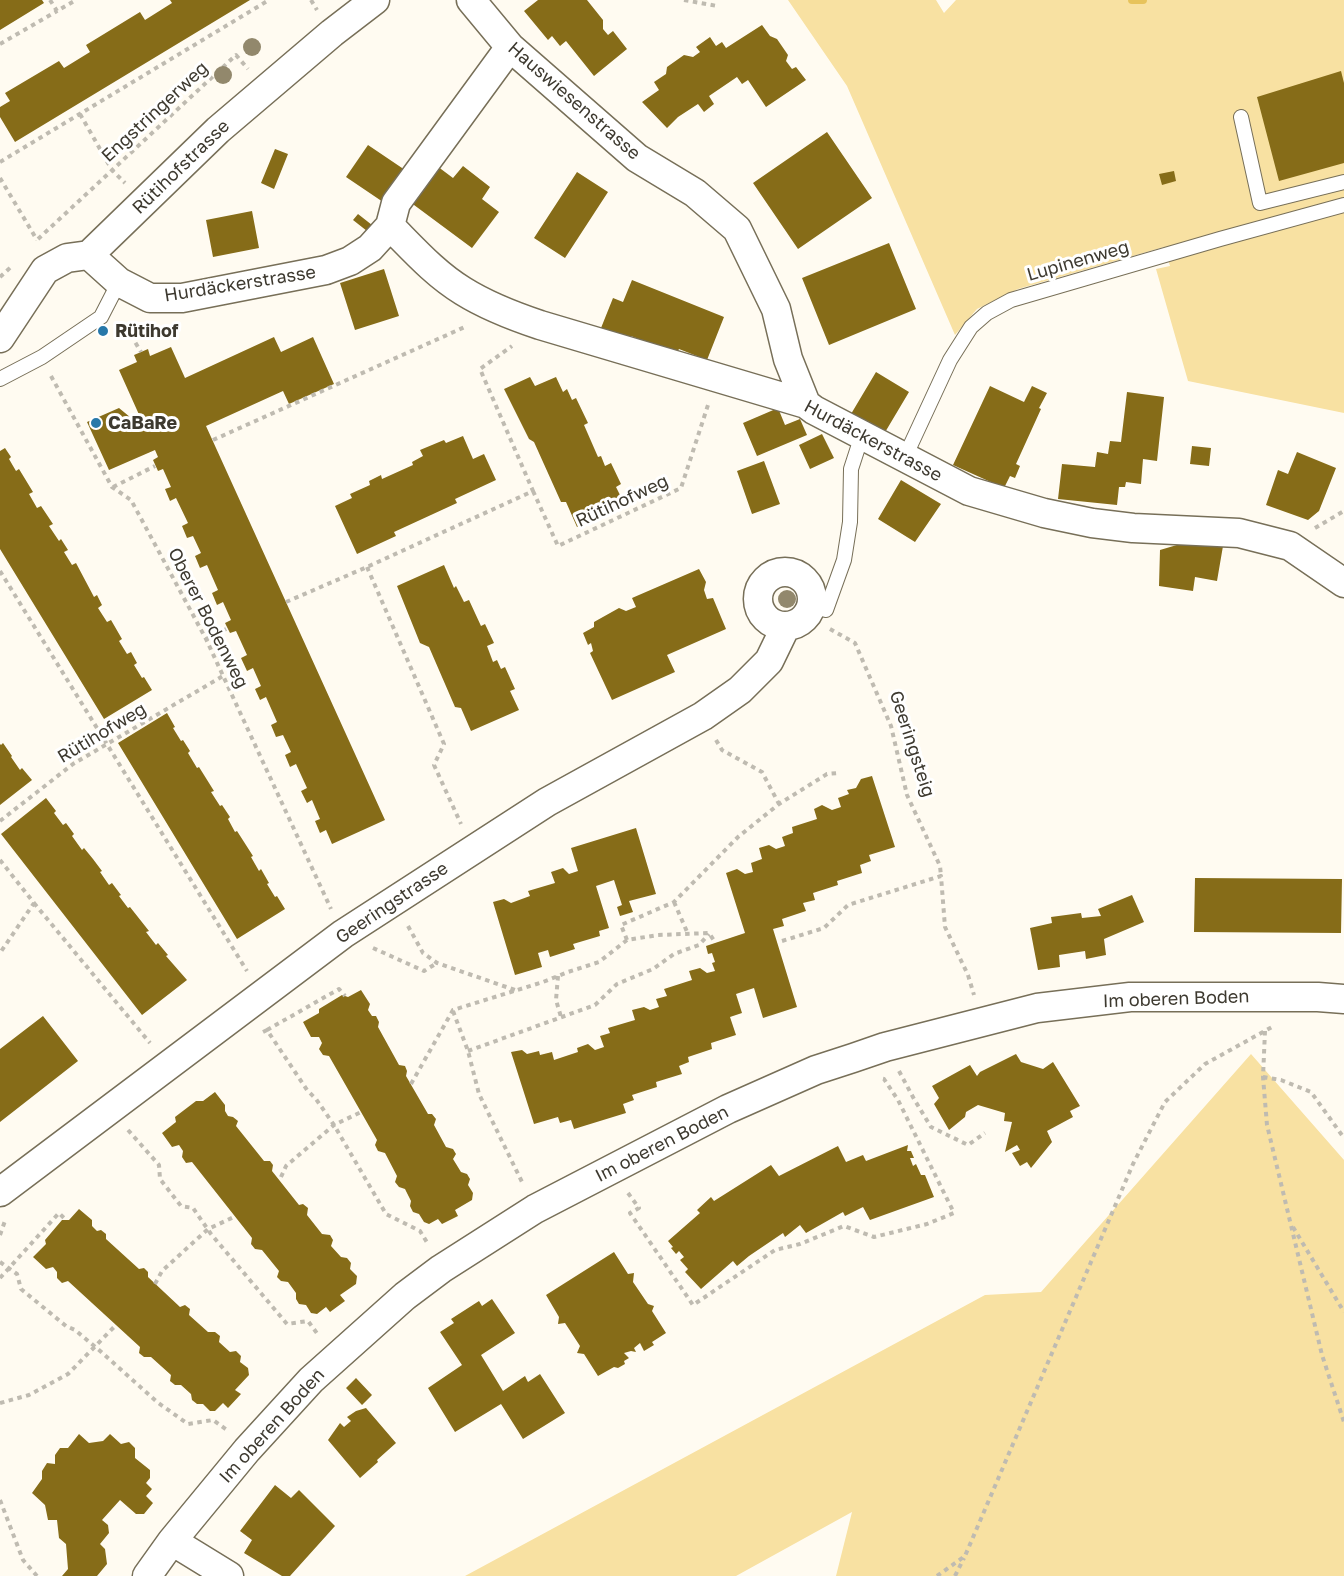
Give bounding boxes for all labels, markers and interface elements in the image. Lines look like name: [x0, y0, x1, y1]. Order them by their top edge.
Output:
street label: Hauswiesenstrasse: [503, 38, 645, 164]
street label: Engstringerweg: [97, 57, 213, 167]
street label: Rütihofstrasse: [128, 115, 234, 219]
street label: Lupinenweg: [1025, 236, 1131, 286]
street label: Hurdäckerstrasse: [163, 261, 317, 307]
place label: Rütihof: [115, 320, 178, 342]
marker: Rütihof: [96, 324, 110, 338]
street label: Hurdäckerstrasse: [800, 396, 946, 486]
place label: CaBaRe: [108, 412, 177, 434]
marker: CaBaRe: [89, 416, 103, 430]
street label: Rütihofweg: [572, 470, 672, 532]
street label: Oberer Bodenweg: [163, 544, 253, 692]
street label: Geeringsteig: [885, 688, 939, 800]
street label: Rütihofweg: [54, 698, 150, 768]
street label: Geeringstrasse: [332, 857, 452, 949]
street label: Im oberen Boden: [1102, 986, 1250, 1012]
street label: Im oberen Boden: [592, 1101, 732, 1187]
street label: Im oberen Boden: [215, 1364, 329, 1488]

